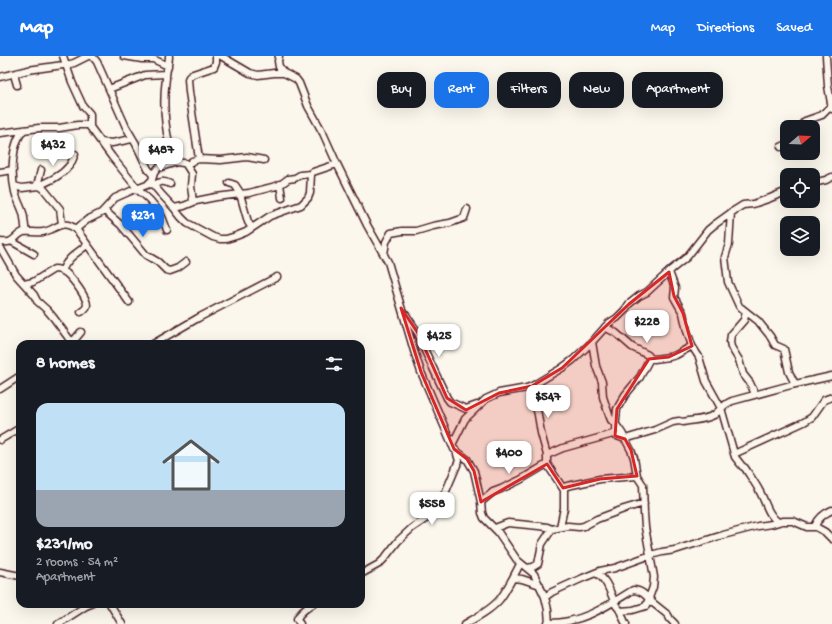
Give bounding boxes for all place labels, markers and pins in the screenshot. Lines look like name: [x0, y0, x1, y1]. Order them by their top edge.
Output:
pin: $432: [29, 133, 77, 167]
pin: $487: [137, 138, 185, 172]
pin: $231: [119, 204, 167, 238]
pin: $228: [623, 310, 671, 344]
pin: $425: [415, 324, 463, 358]
pin: $547: [524, 385, 572, 419]
pin: $400: [485, 441, 533, 475]
pin: $558: [408, 492, 456, 526]

